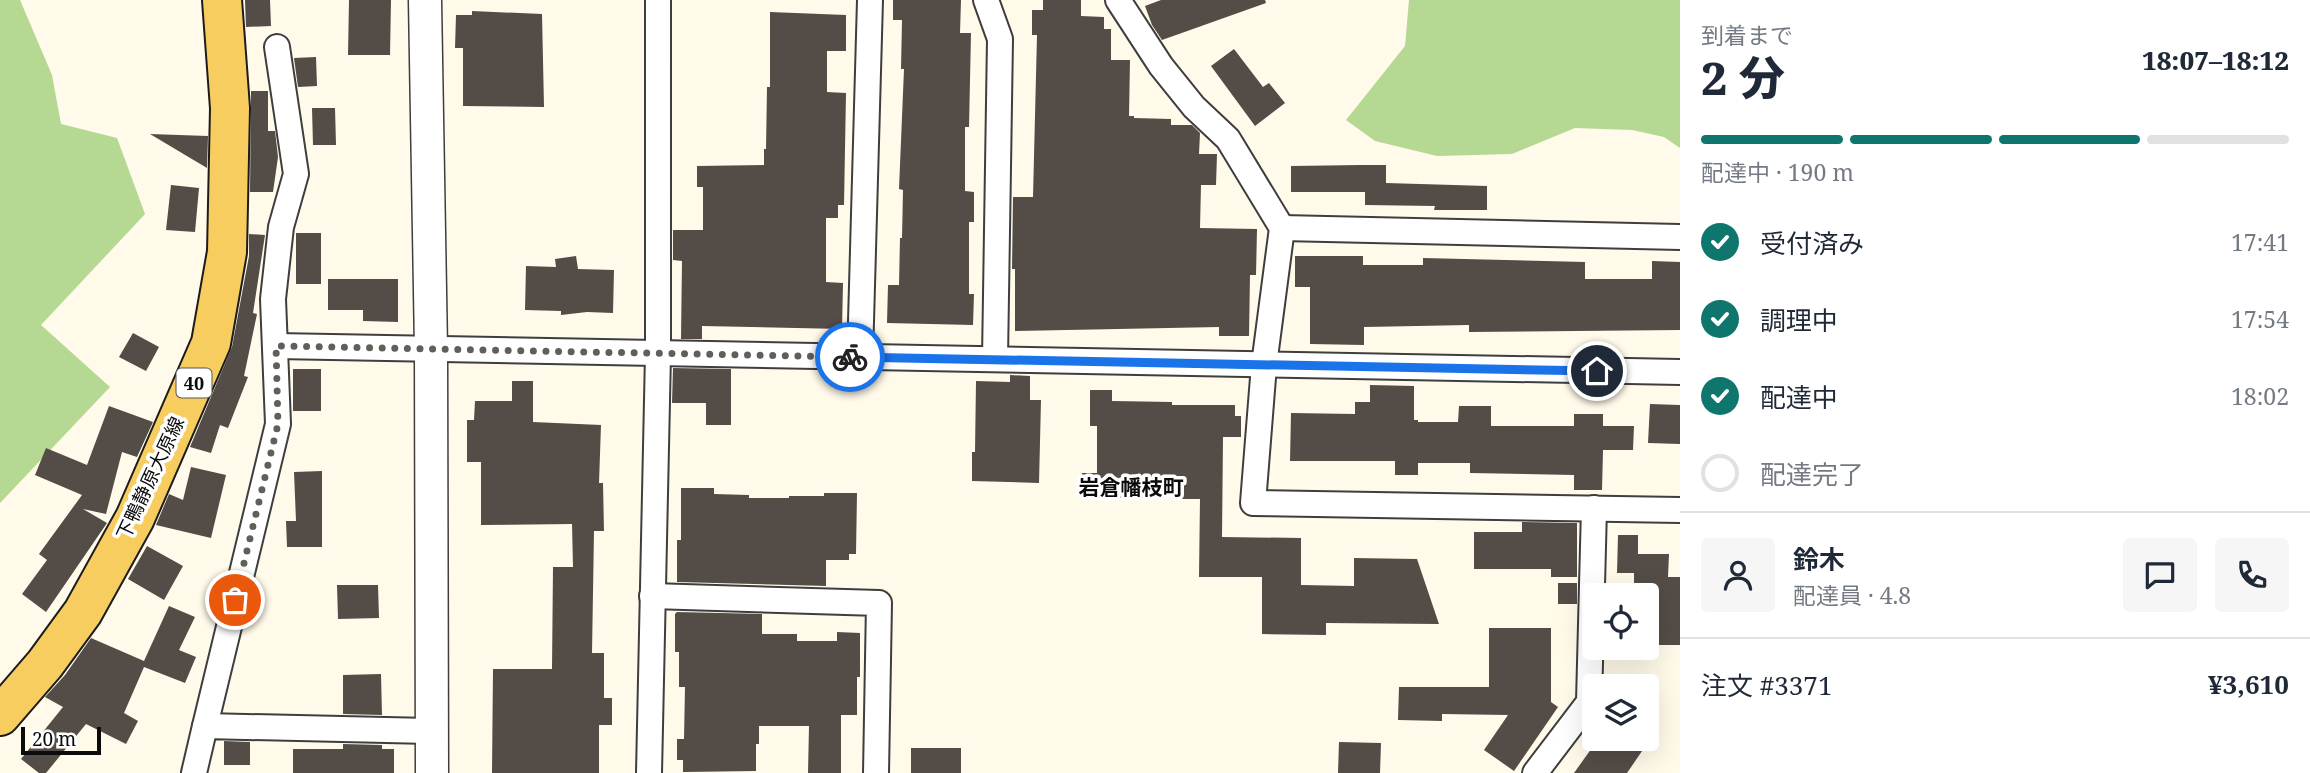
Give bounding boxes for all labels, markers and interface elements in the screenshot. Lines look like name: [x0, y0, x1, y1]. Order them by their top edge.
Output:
text: 到着まで: [1701, 19, 1793, 51]
text: 18:07–18:12: [2142, 42, 2289, 78]
text: 2 分: [1701, 46, 1785, 108]
text: 配達中 · 190 m: [1701, 156, 1854, 188]
icon: check: [1701, 223, 1739, 261]
text: 受付済み: [1760, 225, 1864, 261]
text: 17:41: [2231, 226, 2289, 258]
icon: check: [1701, 300, 1739, 338]
text: 調理中: [1760, 302, 1838, 338]
text: 17:54: [2231, 303, 2289, 335]
courier: [815, 322, 885, 392]
icon: bike: [831, 338, 869, 376]
pin: [1567, 341, 1627, 401]
icon: home: [1578, 352, 1616, 390]
road number: 40: [176, 368, 212, 398]
icon: check: [1701, 377, 1739, 415]
text: 配達中: [1760, 379, 1838, 415]
text: 18:02: [2231, 380, 2289, 412]
street label: 下鴨静原大原線: [110, 412, 190, 544]
text: 配達完了: [1760, 456, 1864, 492]
district label: 岩倉幡枝町: [1079, 473, 1184, 501]
button: person: [1701, 538, 1775, 612]
button: chat: [2123, 538, 2197, 612]
button: phone: [2215, 538, 2289, 612]
text: 鈴木: [1793, 541, 1845, 577]
pin: [205, 570, 265, 630]
text: 配達員 · 4.8: [1793, 579, 1911, 611]
icon: bag: [216, 581, 254, 619]
map controls: [1582, 583, 1659, 751]
button: locate: [1582, 583, 1659, 660]
text: ¥3,610: [2208, 666, 2289, 702]
text: 注文 #3371: [1701, 667, 1832, 703]
button: layers: [1582, 674, 1659, 751]
scale bar: [21, 724, 102, 756]
text: 20 m: [32, 726, 76, 752]

